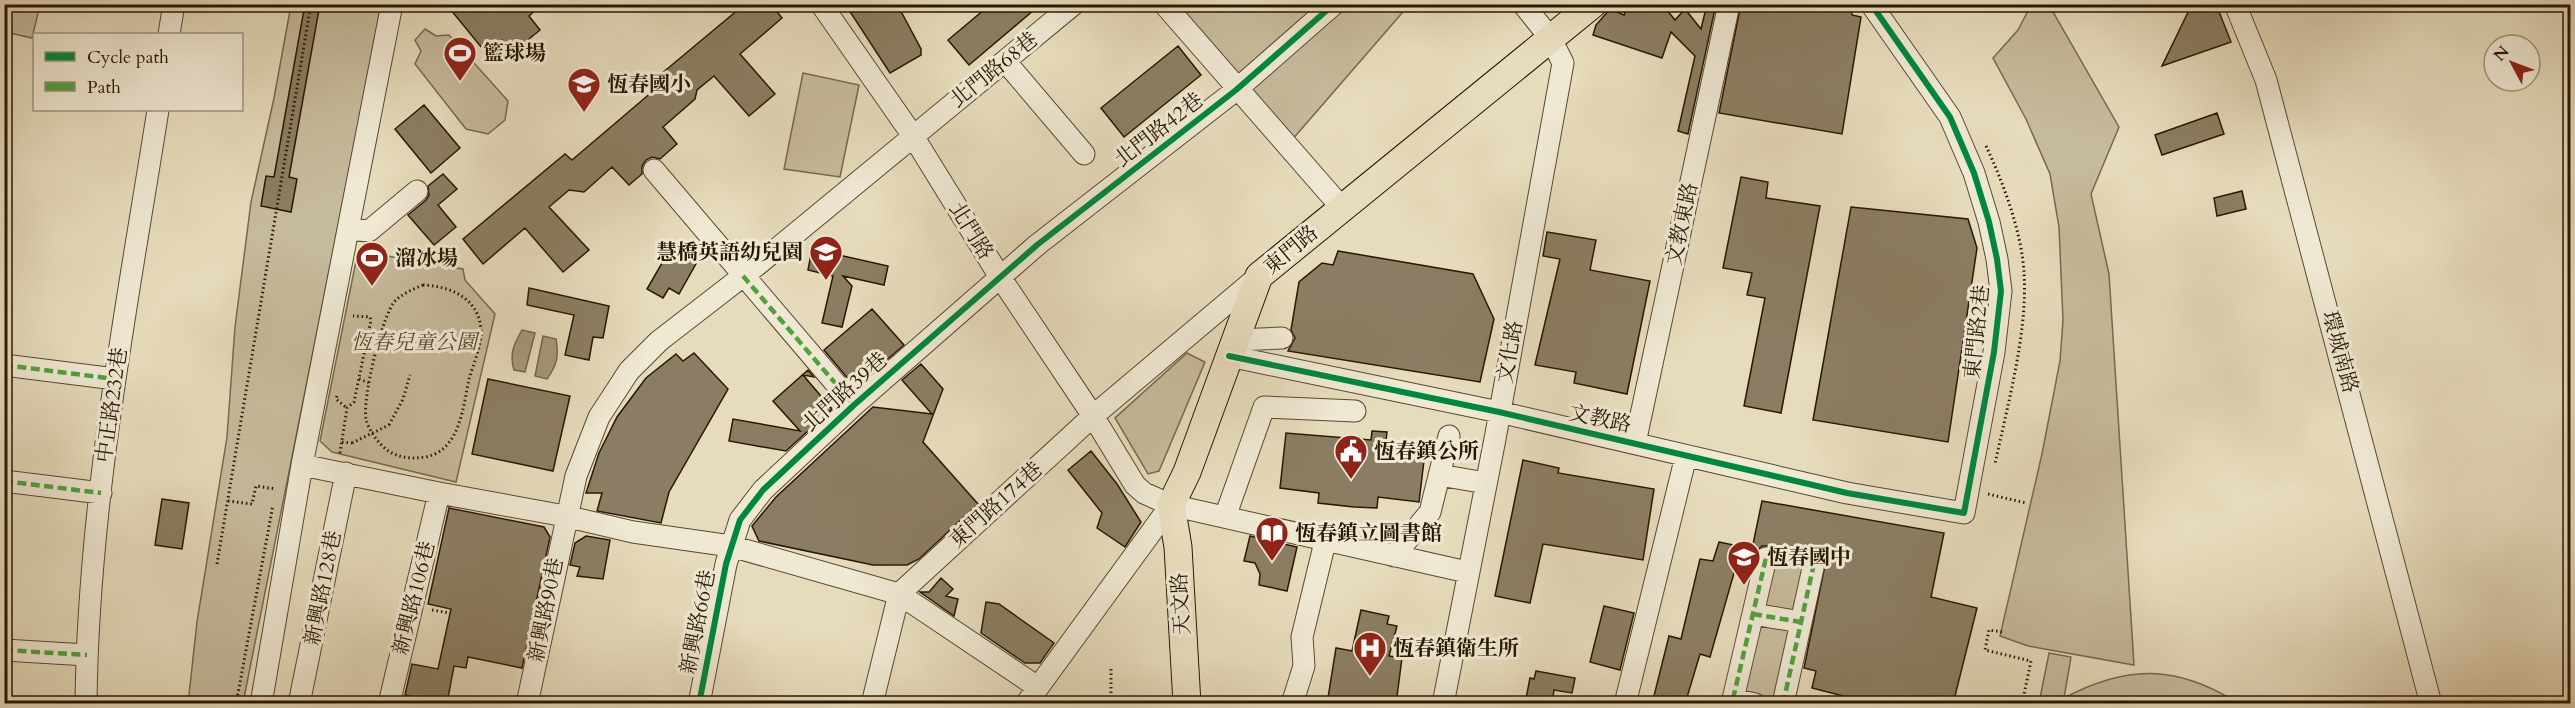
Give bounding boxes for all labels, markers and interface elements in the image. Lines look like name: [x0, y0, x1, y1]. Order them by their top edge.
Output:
street label: 北門路68巷: [944, 26, 1044, 114]
legend: [33, 33, 243, 111]
north arrow: [2482, 33, 2542, 93]
sports icon: 籃球場: [442, 35, 478, 82]
place label: 籃球場: [483, 39, 546, 68]
text: N: [2489, 41, 2514, 66]
text: Cycle path: [87, 45, 169, 70]
school or university icon: 恆春國小: [566, 66, 602, 113]
place label: 恆春國小: [607, 70, 691, 99]
text: Path: [87, 75, 121, 100]
street label: 北門路42巷: [1108, 86, 1210, 174]
street label: 文教東路: [1659, 180, 1705, 268]
street label: 北門路: [942, 197, 1000, 265]
street label: 東門路: [1258, 219, 1324, 281]
school or university icon: 慧橋英語幼兒園: [808, 234, 844, 281]
place label: 慧橋英語幼兒園: [656, 238, 803, 267]
sports icon: 溜冰場: [354, 240, 390, 287]
place label: 溜冰場: [395, 244, 458, 273]
street label: 東門路2巷: [1958, 283, 1996, 381]
street label: 環城南路: [2315, 308, 2365, 396]
street label: 文化路: [1490, 318, 1530, 386]
park label: 恆春兒童公園: [351, 328, 480, 357]
street label: 中正路232巷: [90, 345, 134, 465]
street label: 北門路39巷: [796, 346, 894, 438]
street label: 文教路: [1566, 398, 1634, 440]
public building icon: 恆春鎮公所: [1333, 433, 1369, 480]
place label: 恆春鎮公所: [1374, 437, 1479, 466]
street label: 東門路174巷: [943, 455, 1049, 555]
library icon: 恆春鎮立圖書館: [1254, 515, 1290, 562]
place label: 恆春鎮立圖書館: [1295, 519, 1442, 548]
street label: 新興路128巷: [298, 528, 348, 648]
street label: 新興路106巷: [386, 538, 442, 658]
school or university icon: 恆春國中: [1726, 539, 1762, 586]
place label: 恆春國中: [1767, 543, 1851, 572]
street label: 新興路90巷: [522, 555, 570, 665]
street label: 新興路66巷: [674, 567, 722, 677]
street label: 天文路: [1165, 572, 1197, 636]
hospital icon: 恆春鎮衛生所: [1352, 630, 1388, 677]
place label: 恆春鎮衛生所: [1393, 634, 1519, 663]

